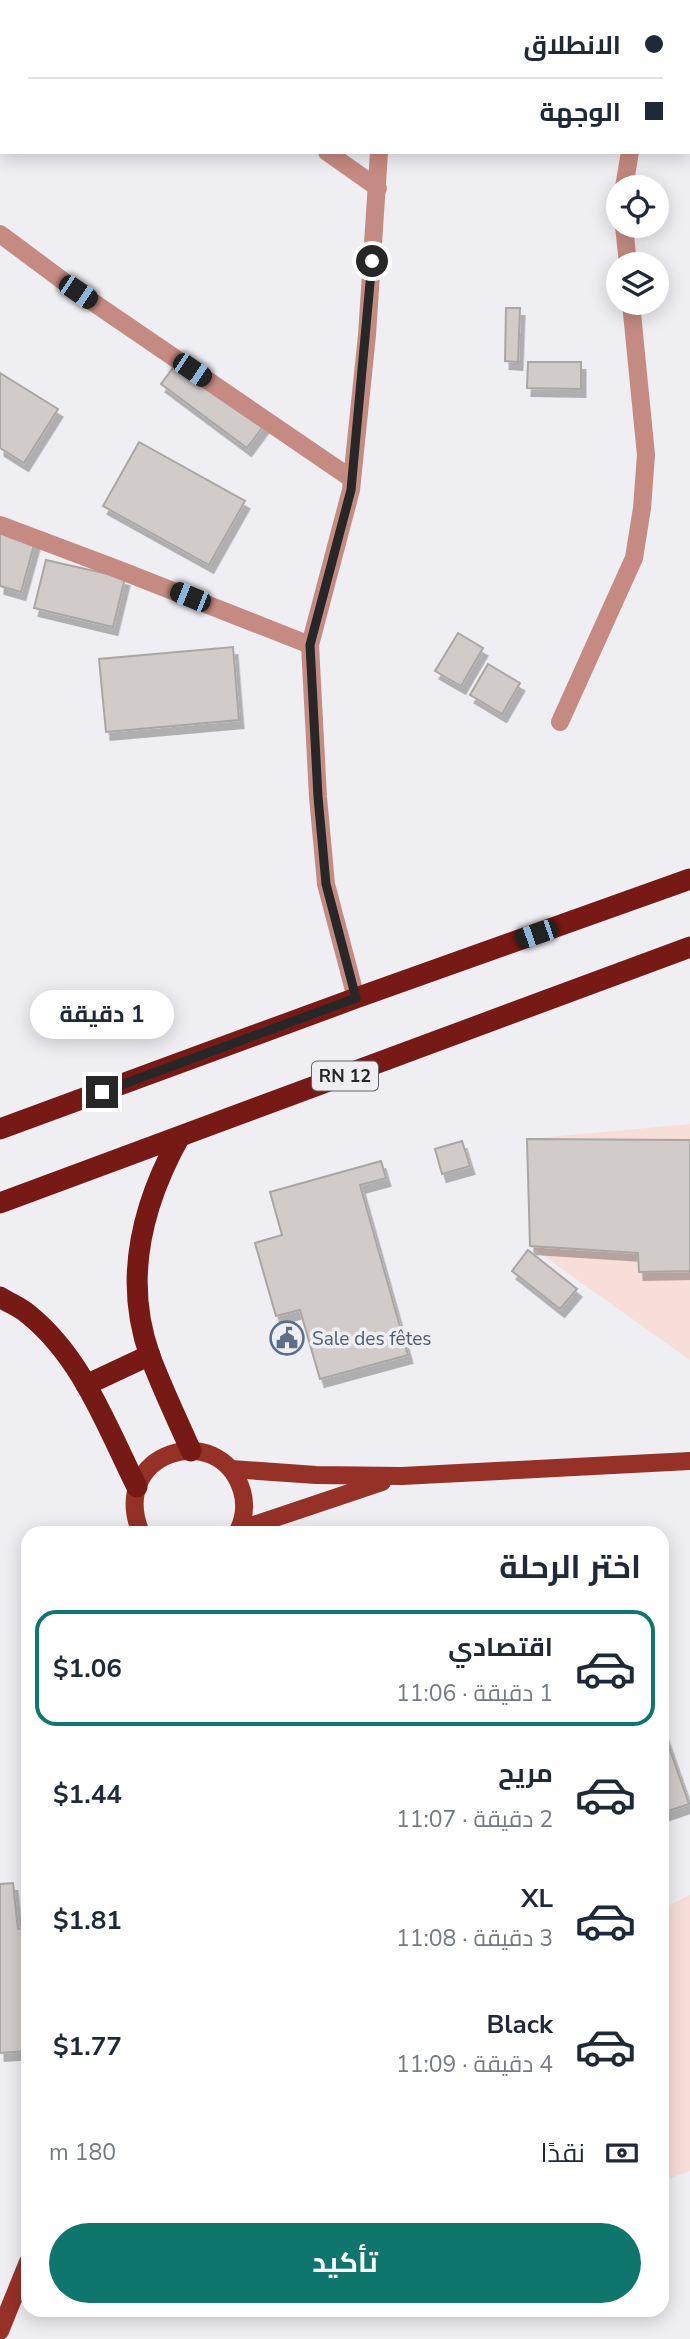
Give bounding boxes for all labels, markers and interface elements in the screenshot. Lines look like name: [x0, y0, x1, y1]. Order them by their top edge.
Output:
text: الانطلاق: [523, 28, 621, 63]
text: الوجهة: [540, 95, 621, 130]
map controls: [606, 175, 669, 315]
button: locate: [606, 175, 669, 238]
route start: [356, 245, 388, 277]
button: layers: [606, 252, 669, 315]
car: [55, 272, 102, 312]
car: [169, 350, 216, 390]
car: [167, 579, 214, 615]
car: [513, 917, 560, 951]
callout: 1 دقيقة: [30, 990, 174, 1040]
text: 1 دقيقة: [59, 999, 145, 1030]
road number: RN 12: [312, 1062, 378, 1091]
route end: [86, 1076, 118, 1108]
public building icon: Sale des fêtes: [268, 1319, 306, 1357]
place label: Sale des fêtes: [312, 1326, 431, 1352]
text: اختر الرحلة: [499, 1546, 641, 1589]
text: اقتصادي: [448, 1630, 553, 1665]
icon: car: [574, 1637, 637, 1700]
text: $1.06: [53, 1651, 122, 1686]
text: 1 دقيقة · 11:06: [396, 1678, 553, 1709]
text: مريح: [498, 1756, 553, 1791]
icon: car: [574, 1763, 637, 1826]
text: $1.44: [53, 1777, 122, 1812]
text: 2 دقيقة · 11:07: [396, 1804, 553, 1835]
text: XL: [521, 1881, 553, 1916]
icon: car: [574, 1889, 637, 1952]
text: $1.81: [53, 1903, 122, 1938]
text: 3 دقيقة · 11:08: [396, 1923, 553, 1954]
text: Black: [486, 2007, 553, 2042]
icon: car: [574, 2015, 637, 2078]
text: $1.77: [53, 2029, 122, 2064]
text: 4 دقيقة · 11:09: [396, 2049, 553, 2080]
icon: cash: [603, 2134, 641, 2172]
text: نقدًا: [541, 2136, 585, 2171]
text: 180 m: [49, 2137, 116, 2168]
button: تأكيد: [49, 2223, 641, 2303]

